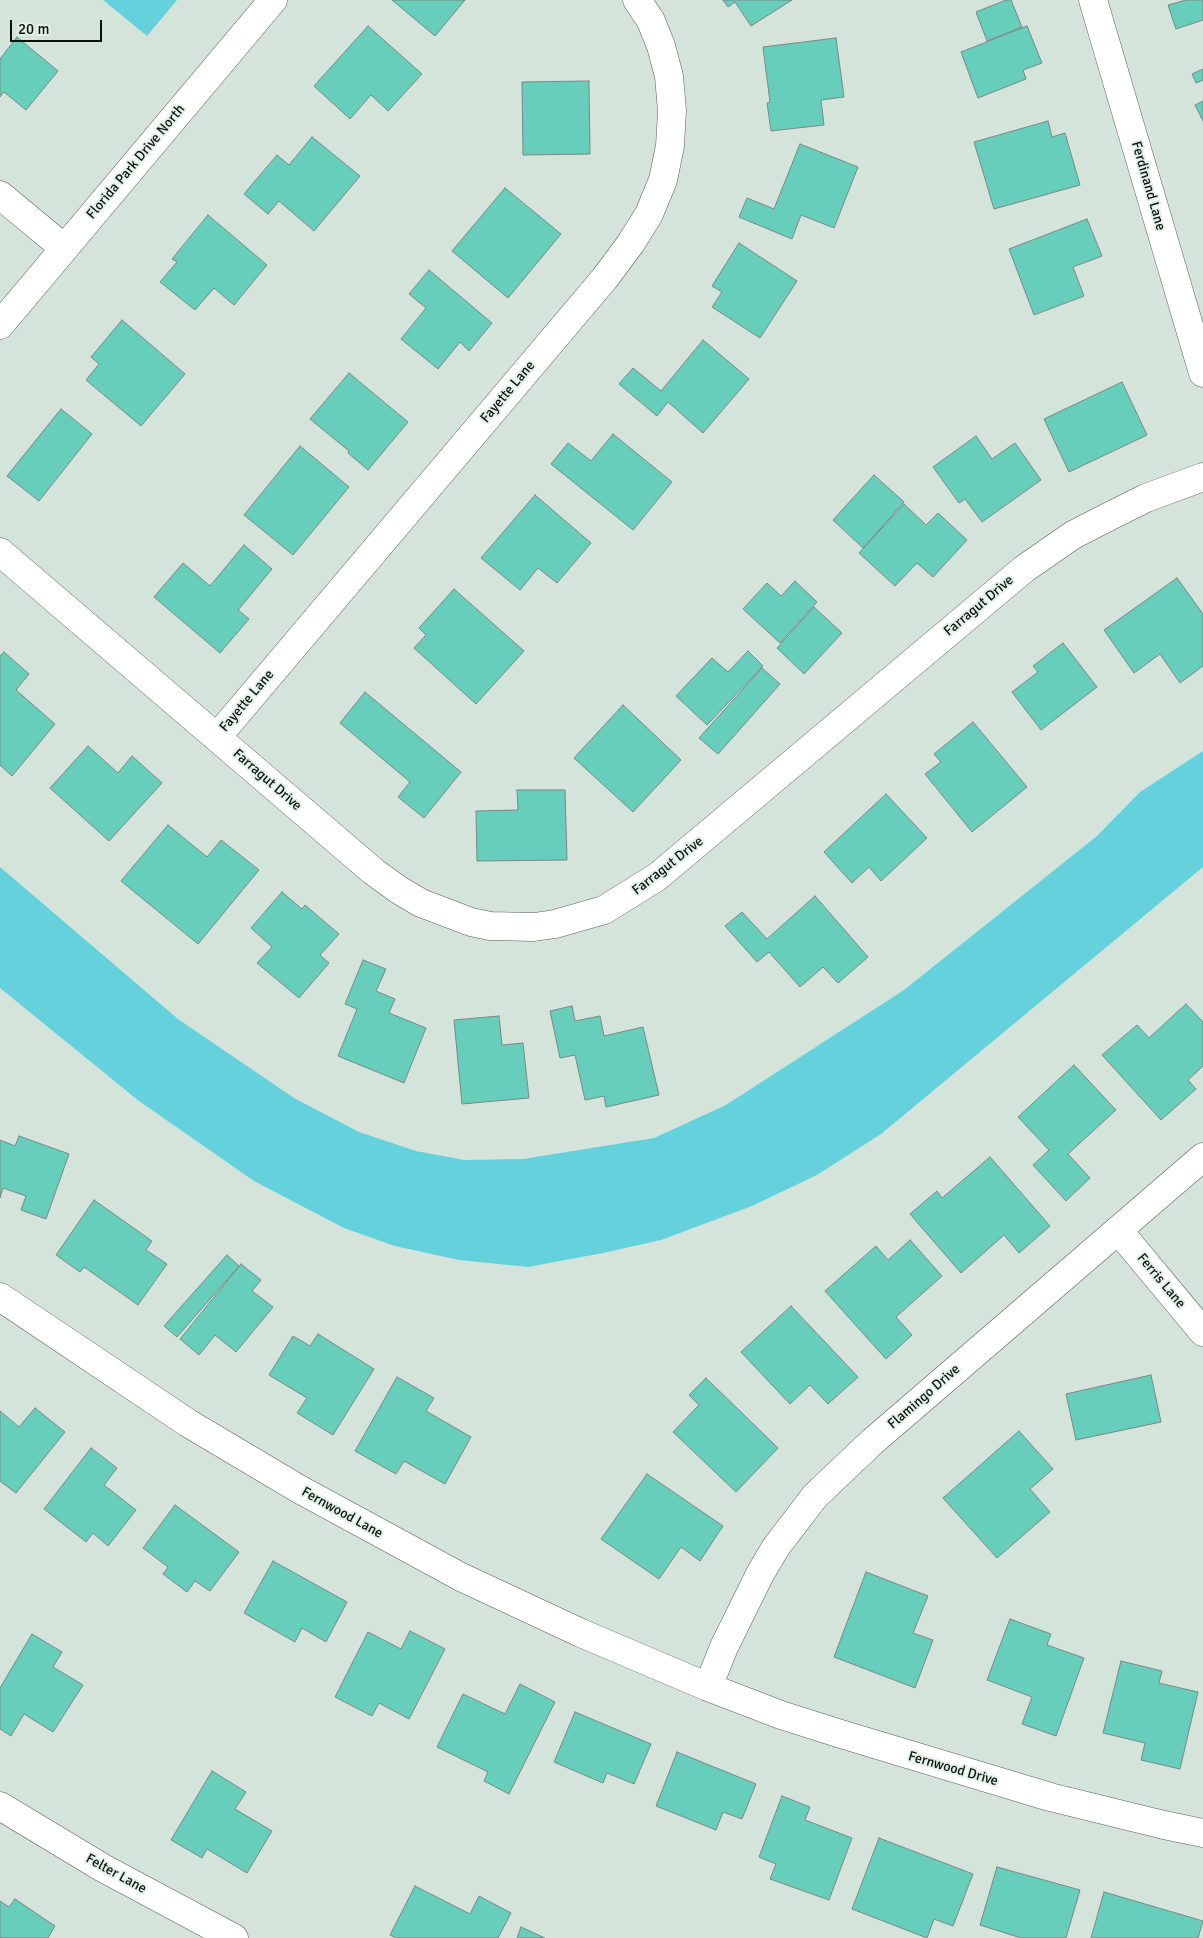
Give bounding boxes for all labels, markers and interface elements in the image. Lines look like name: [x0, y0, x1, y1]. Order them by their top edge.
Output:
scale bar: [12, 10, 105, 42]
text: 20 m: [18, 20, 49, 38]
street label: Florida Park Drive North: [83, 101, 189, 223]
street label: Ferdinand Lane: [1127, 140, 1169, 232]
street label: Fayette Lane: [477, 358, 539, 426]
street label: Farragut Drive: [941, 572, 1017, 640]
street label: Fayette Lane: [216, 667, 278, 735]
street label: Farragut Drive: [229, 746, 305, 814]
street label: Farragut Drive: [629, 833, 707, 899]
street label: Ferris Lane: [1133, 1250, 1189, 1312]
street label: Flamingo Drive: [884, 1361, 964, 1433]
street label: Fernwood Lane: [298, 1484, 386, 1542]
street label: Fernwood Drive: [906, 1748, 1000, 1790]
street label: Felter Lane: [83, 1850, 149, 1898]

